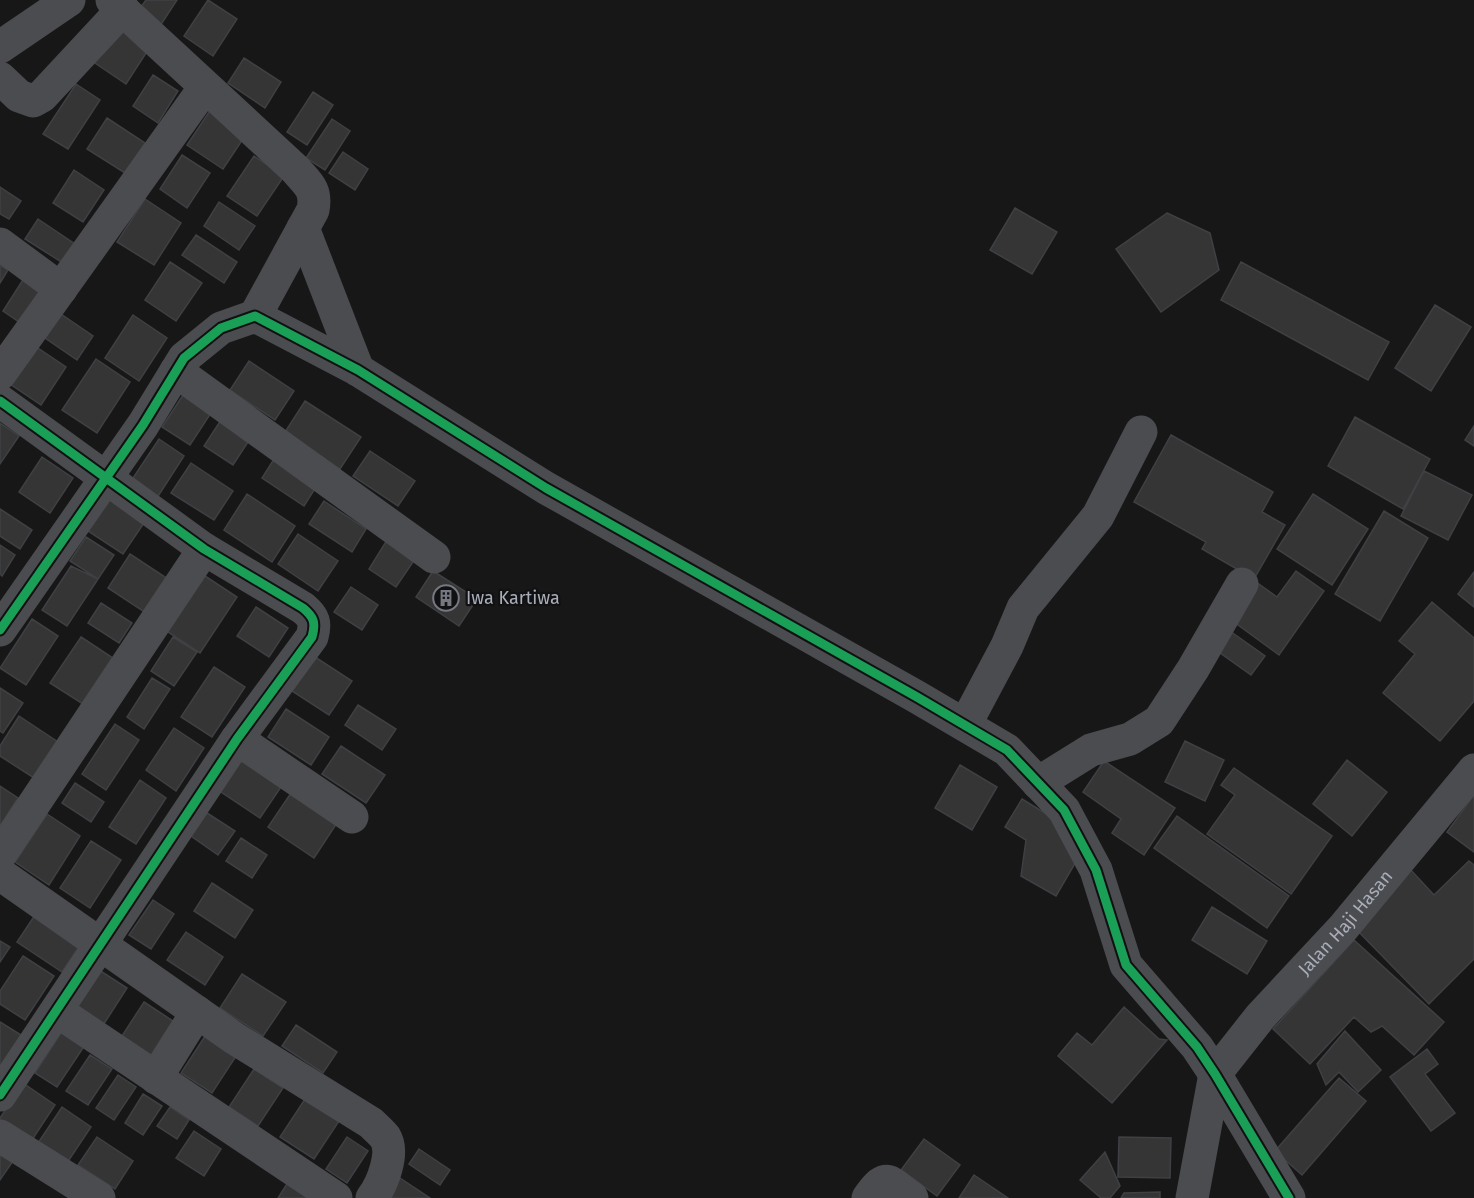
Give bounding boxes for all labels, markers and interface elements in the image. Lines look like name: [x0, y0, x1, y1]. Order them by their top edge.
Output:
building icon: Iwa Kartiwa: [431, 583, 461, 613]
place label: Iwa Kartiwa: [466, 587, 560, 609]
street label: Jalan Haji Hasan: [1293, 866, 1397, 980]

